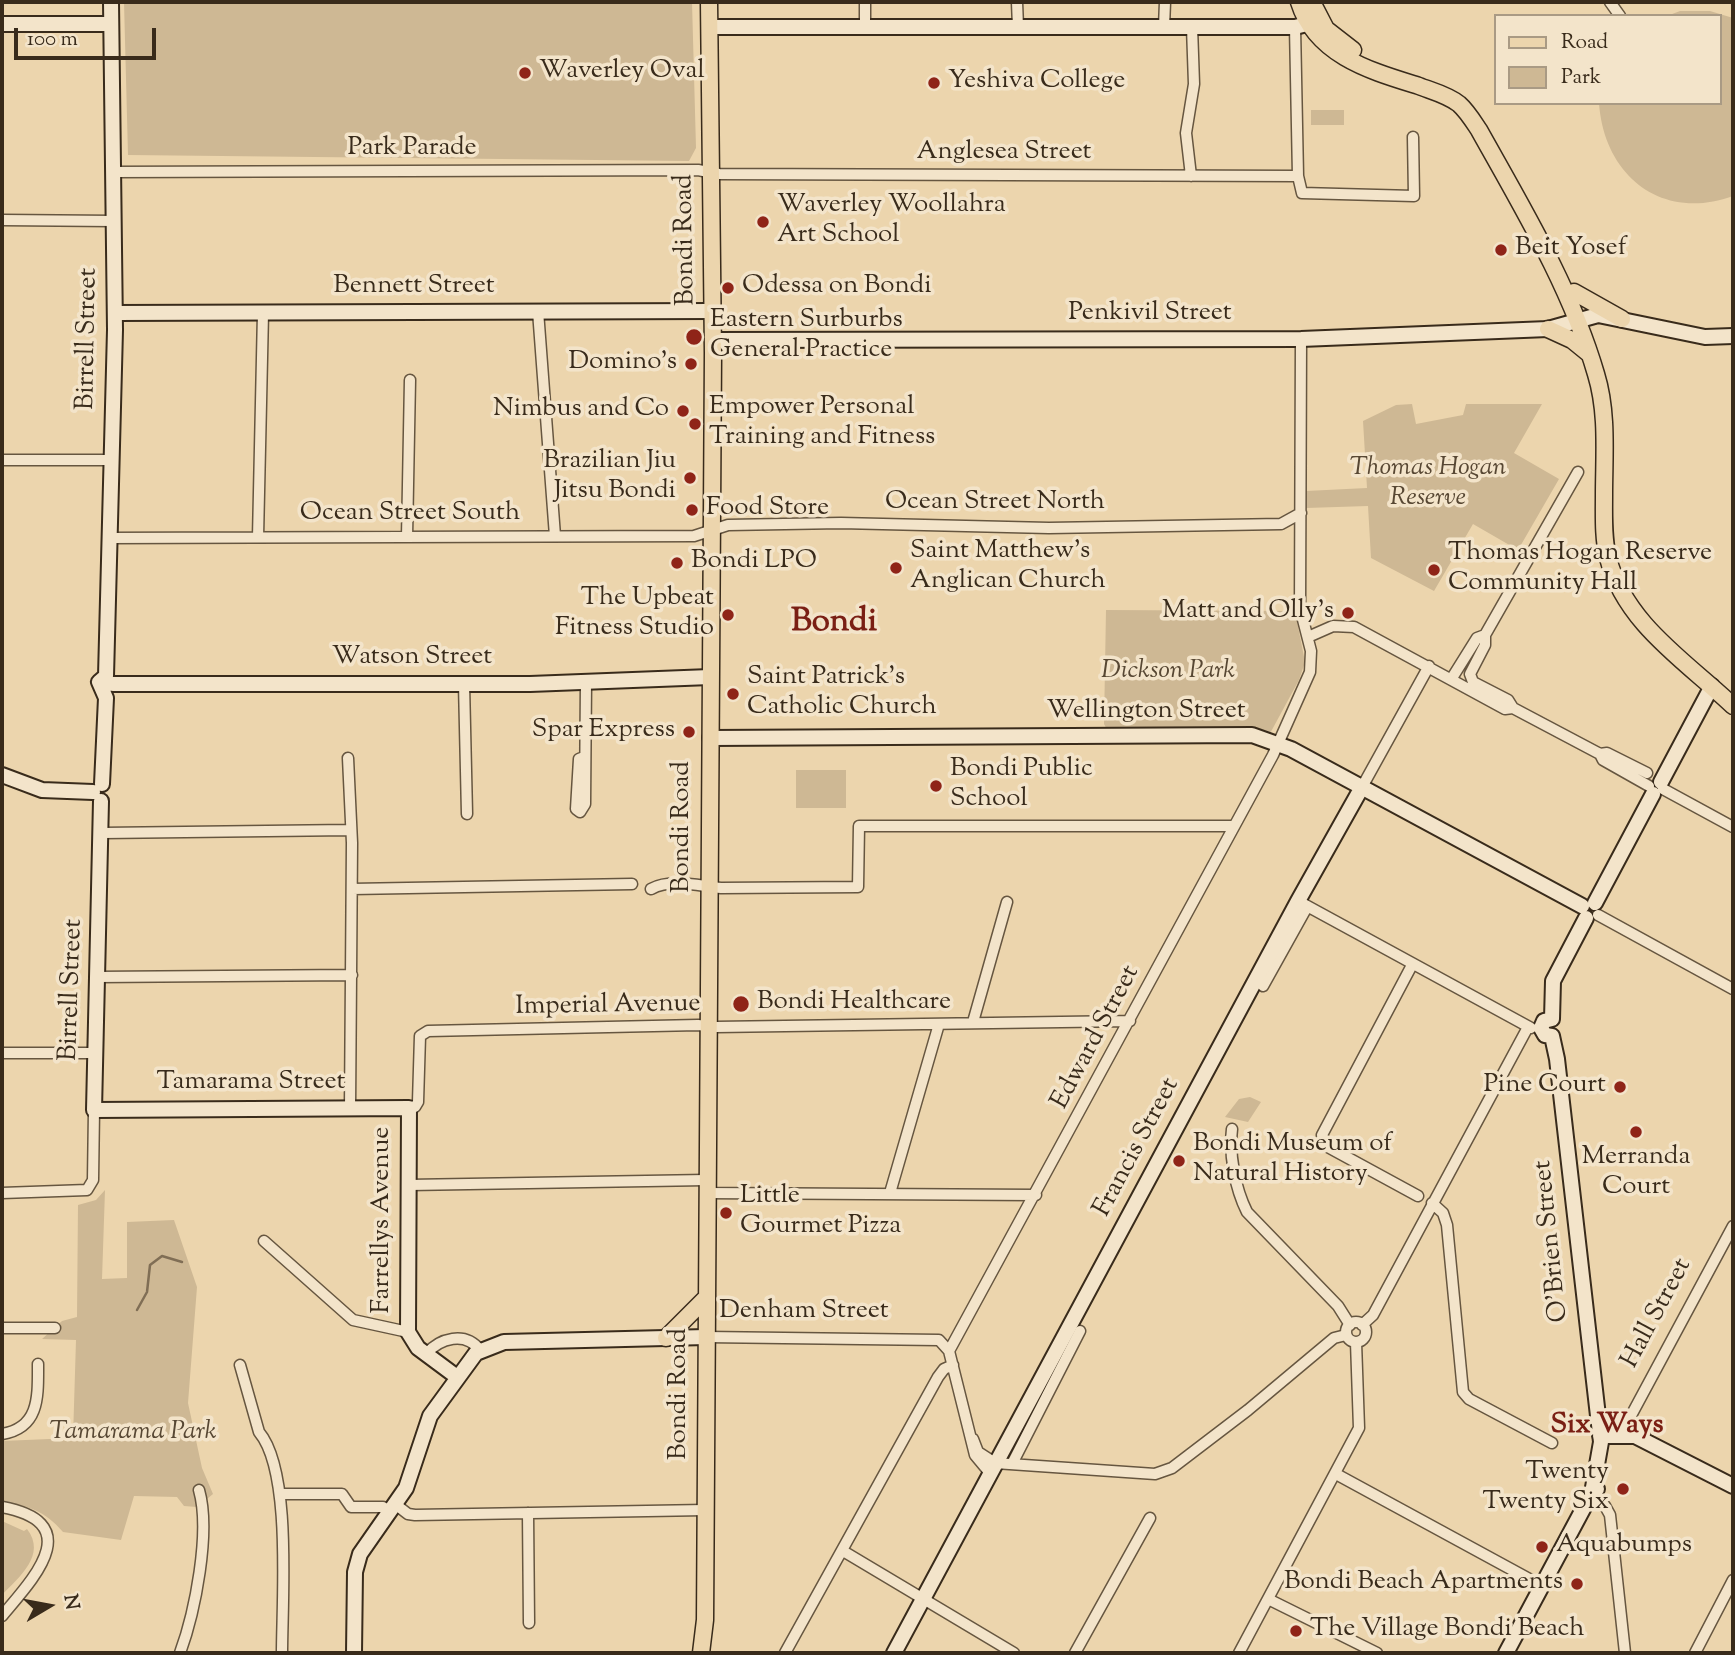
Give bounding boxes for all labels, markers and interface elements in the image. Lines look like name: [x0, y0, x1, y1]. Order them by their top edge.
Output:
scale bar: [18, 14, 159, 58]
legend: [1494, 14, 1721, 105]
text: 100 m: [27, 25, 78, 55]
text: Road: [1561, 28, 1608, 58]
place label: Waverley Oval: [539, 57, 705, 89]
text: Park: [1561, 63, 1601, 93]
marker: Waverley Oval: [517, 65, 533, 81]
place label: Yeshiva College: [948, 67, 1125, 99]
marker: Yeshiva College: [926, 75, 942, 91]
street label: Park Parade: [347, 134, 477, 166]
street label: Anglesea Street: [916, 138, 1092, 170]
street label: Bondi Road: [670, 174, 704, 306]
place label: Waverley Woollahra Art School: [777, 191, 1006, 252]
marker: Waverley Woollahra Art School: [755, 214, 771, 230]
place label: Beit Yosef: [1515, 234, 1627, 266]
marker: Beit Yosef: [1493, 242, 1509, 258]
street label: Birrell Street: [72, 268, 106, 410]
street label: Bennett Street: [333, 272, 495, 304]
place label: Odessa on Bondi: [742, 272, 932, 304]
marker: Odessa on Bondi: [720, 280, 736, 296]
street label: Penkivil Street: [1068, 299, 1232, 331]
place label: Eastern Surburbs General Practice: [710, 306, 903, 368]
marker: Eastern Surburbs General Practice: [684, 327, 704, 347]
place label: Domino's: [568, 348, 677, 380]
marker: Domino's: [683, 356, 699, 372]
place label: Empower Personal Training and Fitness: [709, 393, 935, 454]
place label: Nimbus and Co: [493, 395, 669, 427]
marker: Nimbus and Co: [675, 403, 691, 419]
marker: Empower Personal Training and Fitness: [687, 416, 703, 432]
place label: Brazilian Jiu Jitsu Bondi: [543, 447, 676, 508]
park label: Thomas Hogan Reserve: [1350, 454, 1506, 516]
marker: Brazilian Jiu Jitsu Bondi: [682, 470, 698, 486]
street label: Ocean Street North: [885, 488, 1105, 520]
place label: Food Store: [706, 494, 829, 526]
street label: Ocean Street South: [300, 499, 520, 531]
marker: Food Store: [684, 502, 700, 518]
place label: Saint Matthew's Anglican Church: [910, 537, 1106, 598]
place label: Thomas Hogan Reserve Community Hall: [1448, 539, 1712, 600]
place label: Bondi LPO: [691, 547, 817, 579]
marker: Bondi LPO: [669, 555, 685, 571]
marker: Saint Matthew's Anglican Church: [888, 560, 904, 576]
marker: Thomas Hogan Reserve Community Hall: [1426, 562, 1442, 578]
place label: The Upbeat Fitness Studio: [555, 584, 714, 646]
place label: Matt and Olly's: [1162, 597, 1334, 629]
district label: Bondi: [791, 604, 877, 644]
marker: Matt and Olly's: [1340, 605, 1356, 621]
marker: The Upbeat Fitness Studio: [720, 607, 736, 623]
street label: Watson Street: [332, 643, 492, 675]
park label: Dickson Park: [1101, 657, 1235, 689]
place label: Saint Patrick's Catholic Church: [747, 663, 937, 724]
marker: Saint Patrick's Catholic Church: [725, 686, 741, 702]
street label: Wellington Street: [1046, 697, 1246, 729]
place label: Spar Express: [532, 716, 675, 748]
marker: Spar Express: [681, 724, 697, 740]
place label: Bondi Public School: [950, 755, 1093, 816]
street label: Bondi Road: [668, 761, 700, 893]
marker: Bondi Public School: [928, 778, 944, 794]
street label: Birrell Street: [55, 918, 91, 1062]
street label: Edward Street: [1046, 961, 1148, 1115]
place label: Bondi Healthcare: [757, 988, 951, 1020]
street label: Imperial Avenue: [515, 990, 701, 1024]
marker: Bondi Healthcare: [731, 994, 751, 1014]
street label: Tamarama Street: [157, 1068, 345, 1100]
place label: Pine Court: [1483, 1071, 1606, 1103]
street label: Francis Street: [1088, 1073, 1188, 1223]
marker: Pine Court: [1612, 1079, 1628, 1095]
marker: Merranda Court: [1628, 1124, 1644, 1140]
street label: Farrellys Avenue: [368, 1127, 400, 1313]
place label: Bondi Museum of Natural History: [1193, 1130, 1392, 1192]
place label: Merranda Court: [1582, 1143, 1690, 1204]
marker: Bondi Museum of Natural History: [1171, 1153, 1187, 1169]
street label: O'Brien Street: [1529, 1159, 1577, 1323]
place label: Little Gourmet Pizza: [740, 1182, 901, 1244]
marker: Little Gourmet Pizza: [718, 1205, 734, 1221]
street label: Hall Street: [1616, 1254, 1700, 1374]
street label: Denham Street: [719, 1297, 889, 1329]
street label: Bondi Road: [665, 1328, 697, 1460]
district label: Six Ways: [1551, 1410, 1663, 1444]
park label: Tamarama Park: [50, 1418, 216, 1450]
place label: Twenty Twenty Six: [1483, 1458, 1609, 1520]
marker: Twenty Twenty Six: [1615, 1481, 1631, 1497]
place label: Aquabumps: [1556, 1531, 1692, 1563]
marker: Aquabumps: [1534, 1539, 1550, 1555]
place label: Bondi Beach Apartments: [1284, 1568, 1563, 1600]
north arrow: [14, 1571, 84, 1641]
marker: Bondi Beach Apartments: [1569, 1576, 1585, 1592]
text: N: [56, 1592, 85, 1612]
place label: The Village Bondi Beach: [1310, 1615, 1584, 1647]
marker: The Village Bondi Beach: [1288, 1623, 1304, 1639]

